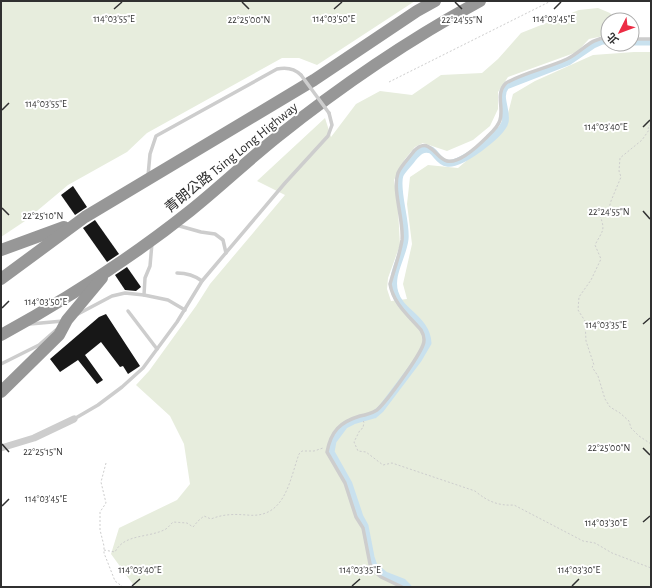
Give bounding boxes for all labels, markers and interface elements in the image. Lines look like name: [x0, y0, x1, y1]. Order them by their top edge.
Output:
north arrow: [600, 12, 640, 52]
text: 114°03'55"E: [93, 14, 135, 24]
text: 114°03'50"E: [313, 14, 356, 24]
text: 114°03'45"E: [533, 14, 575, 24]
text: 22°25'00"N: [228, 15, 270, 25]
text: 22°24'55"N: [441, 15, 483, 25]
text: 北: [605, 31, 621, 46]
text: 114°03'55"E: [25, 99, 67, 109]
street label: 青朗公路 Tsing Long Highway: [162, 99, 301, 215]
text: 114°03'40"E: [584, 122, 628, 132]
text: 22°24'55"N: [588, 207, 630, 217]
text: 22°25'10"N: [23, 211, 63, 221]
text: 114°03'50"E: [25, 297, 68, 307]
text: 114°03'35"E: [585, 320, 627, 330]
text: 22°25'00"N: [588, 443, 630, 453]
text: 22°25'15"N: [23, 447, 63, 457]
text: 114°03'45"E: [25, 494, 67, 504]
text: 114°03'30"E: [585, 518, 628, 528]
text: 114°03'40"E: [118, 565, 162, 575]
text: 114°03'35"E: [339, 565, 381, 575]
text: 114°03'30"E: [558, 565, 601, 575]

